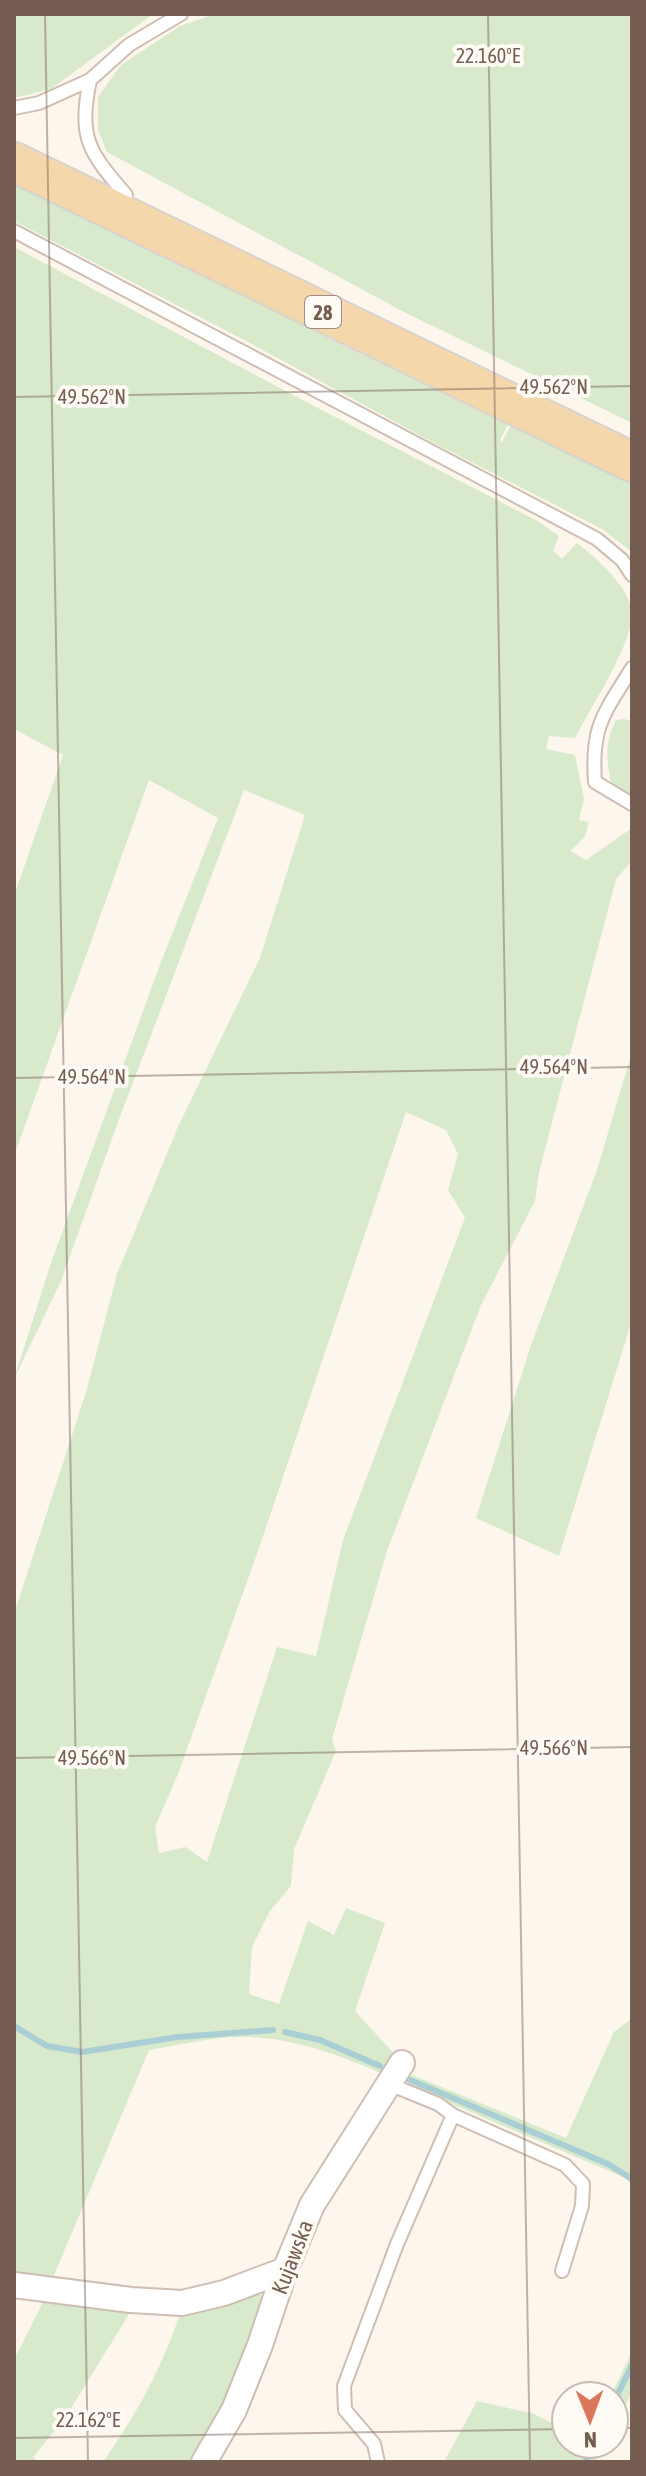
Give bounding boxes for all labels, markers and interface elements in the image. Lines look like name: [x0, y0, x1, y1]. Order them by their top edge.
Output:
text: 22.160°E: [456, 44, 521, 67]
road number: 28: [305, 296, 341, 328]
text: 49.562°N: [520, 375, 588, 398]
text: 49.562°N: [58, 385, 126, 408]
text: 49.564°N: [520, 1055, 588, 1078]
text: 49.564°N: [58, 1065, 126, 1088]
text: 49.566°N: [520, 1736, 588, 1759]
text: 49.566°N: [58, 1746, 126, 1769]
street label: Kujawska: [266, 2216, 318, 2298]
north arrow: [550, 2380, 630, 2460]
text: 22.162°E: [56, 2408, 121, 2431]
text: N: [584, 2427, 597, 2453]

